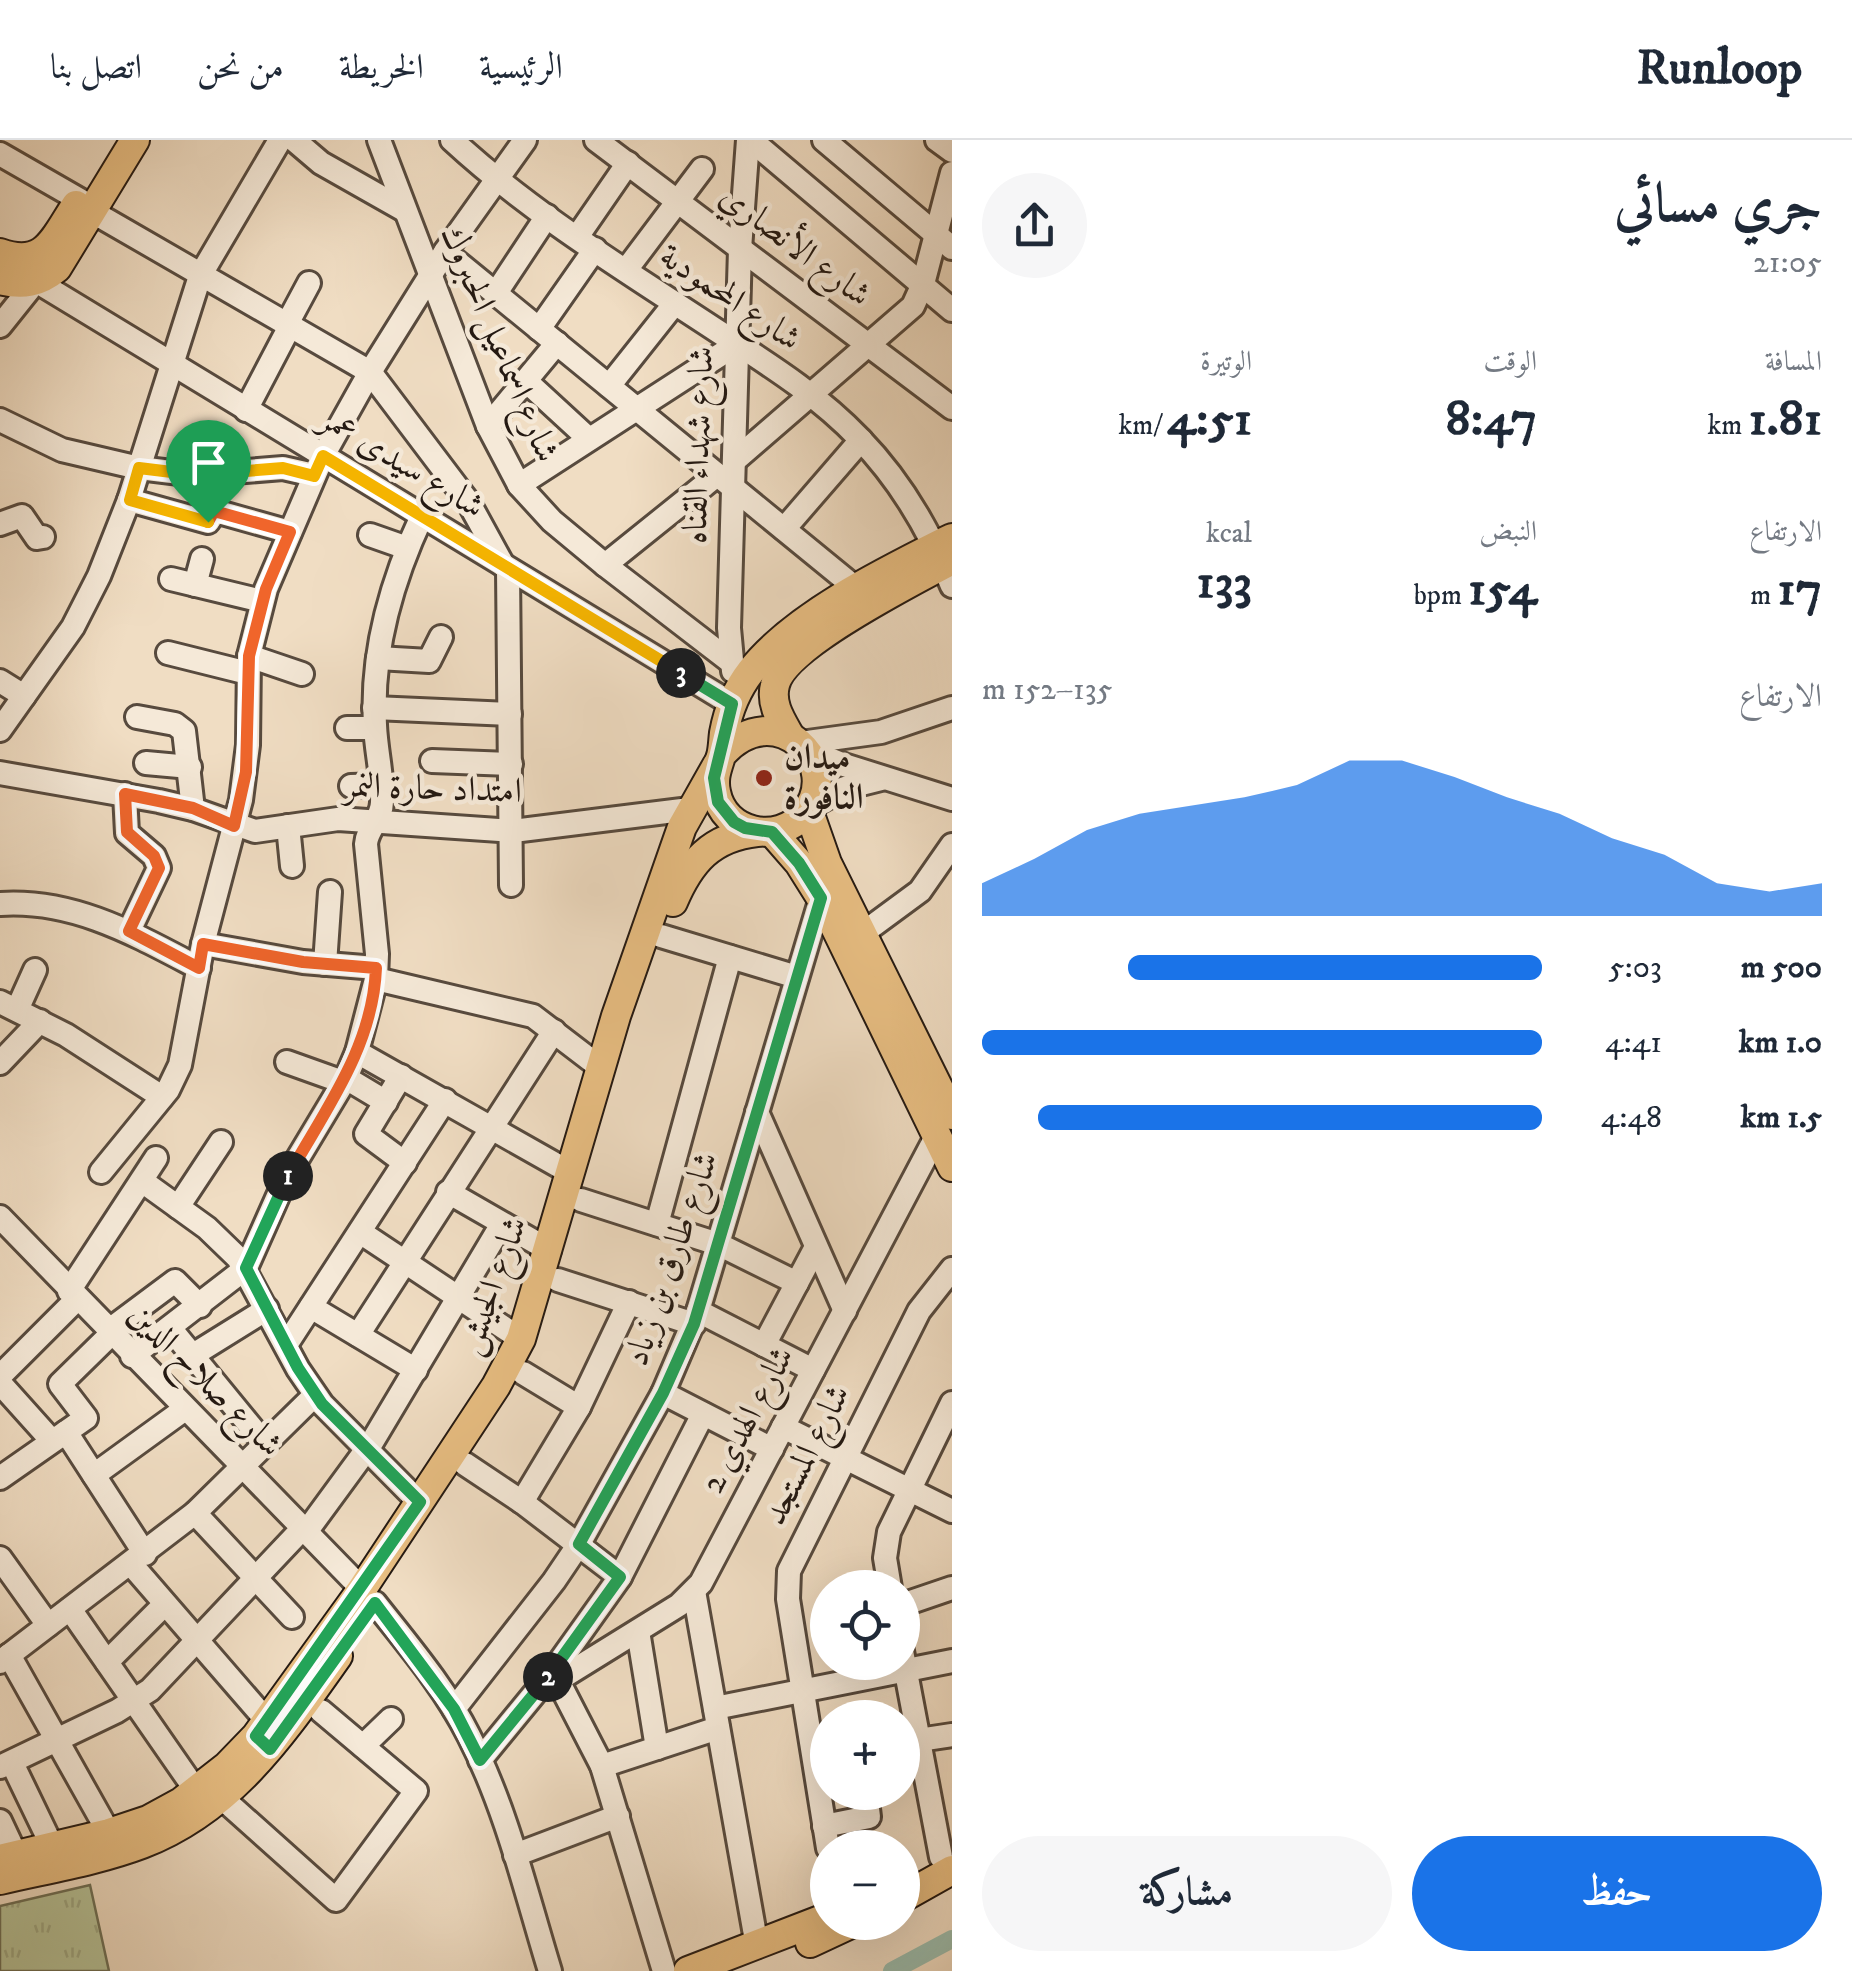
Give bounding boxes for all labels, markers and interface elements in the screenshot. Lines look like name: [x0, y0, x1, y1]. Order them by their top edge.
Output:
text: Runloop: [1637, 39, 1802, 99]
text: اتصل بنا: [50, 46, 142, 90]
text: من نحن: [197, 46, 284, 90]
text: الخريطة: [339, 46, 424, 90]
text: الرئيسية: [479, 46, 563, 90]
street label: شارع الأنصاري: [707, 171, 882, 321]
text: جري مسائي: [1614, 171, 1822, 240]
button: share: [982, 173, 1087, 278]
street label: شارع اسماعيل الحبروك: [425, 219, 569, 471]
street label: شارع المحمودية: [648, 234, 809, 366]
text: 21:05: [1753, 243, 1822, 283]
text: الوتيرة: [1200, 344, 1252, 379]
text: الوقت: [1483, 344, 1537, 379]
text: المسافة: [1765, 344, 1822, 379]
street label: شارع شهداء القناه: [674, 345, 729, 545]
text: 4:51: [1167, 388, 1252, 451]
text: 8:47: [1445, 388, 1537, 451]
text: 1.81: [1748, 388, 1822, 451]
street label: شارع سيدى عمر: [307, 395, 492, 534]
text: /km: [1118, 408, 1167, 443]
text: km: [1707, 408, 1748, 443]
pin: [166, 420, 251, 523]
icon: arrive: [181, 435, 236, 490]
text: النبض: [1479, 514, 1537, 549]
text: الارتفاع: [1749, 514, 1822, 549]
text: kcal: [1206, 516, 1252, 551]
text: 133: [1196, 551, 1252, 614]
text: 154: [1468, 558, 1537, 621]
text: 17: [1777, 558, 1822, 621]
text: bpm: [1414, 578, 1468, 613]
text: m: [1750, 578, 1777, 613]
pin: 3: [656, 648, 706, 698]
text: 3: [676, 655, 686, 690]
text: 135–152 m: [982, 670, 1113, 710]
text: الارتفاع: [1739, 677, 1822, 717]
place label: ميدان النافورة: [784, 736, 864, 820]
street label: امتداد حارة النمر: [340, 764, 523, 814]
marker: ميدان النافورة: [753, 767, 775, 789]
text: 5:03: [1609, 948, 1662, 988]
text: 500 m: [1741, 948, 1822, 988]
text: 4:41: [1605, 1023, 1662, 1063]
text: 1.0 km: [1739, 1023, 1822, 1063]
text: 4:48: [1601, 1098, 1662, 1138]
text: 1.5 km: [1740, 1098, 1822, 1138]
street label: شارع طارق بن زياد: [615, 1146, 734, 1374]
pin: 1: [263, 1151, 313, 1201]
text: 1: [283, 1158, 293, 1193]
street label: شارع الجيش: [448, 1211, 543, 1363]
street label: شارع صلاح الدين: [113, 1293, 292, 1472]
street label: شارع الهدي 2: [691, 1339, 809, 1503]
street label: شارع المستجد: [753, 1377, 866, 1535]
map controls: [810, 1570, 920, 1940]
button: locate: [810, 1570, 920, 1680]
pin: 2: [523, 1652, 573, 1702]
text: 2: [541, 1659, 555, 1694]
button: +: [810, 1700, 920, 1810]
button: −: [810, 1830, 920, 1940]
button: مشاركة: [982, 1836, 1392, 1951]
button: حفظ: [1412, 1836, 1822, 1951]

